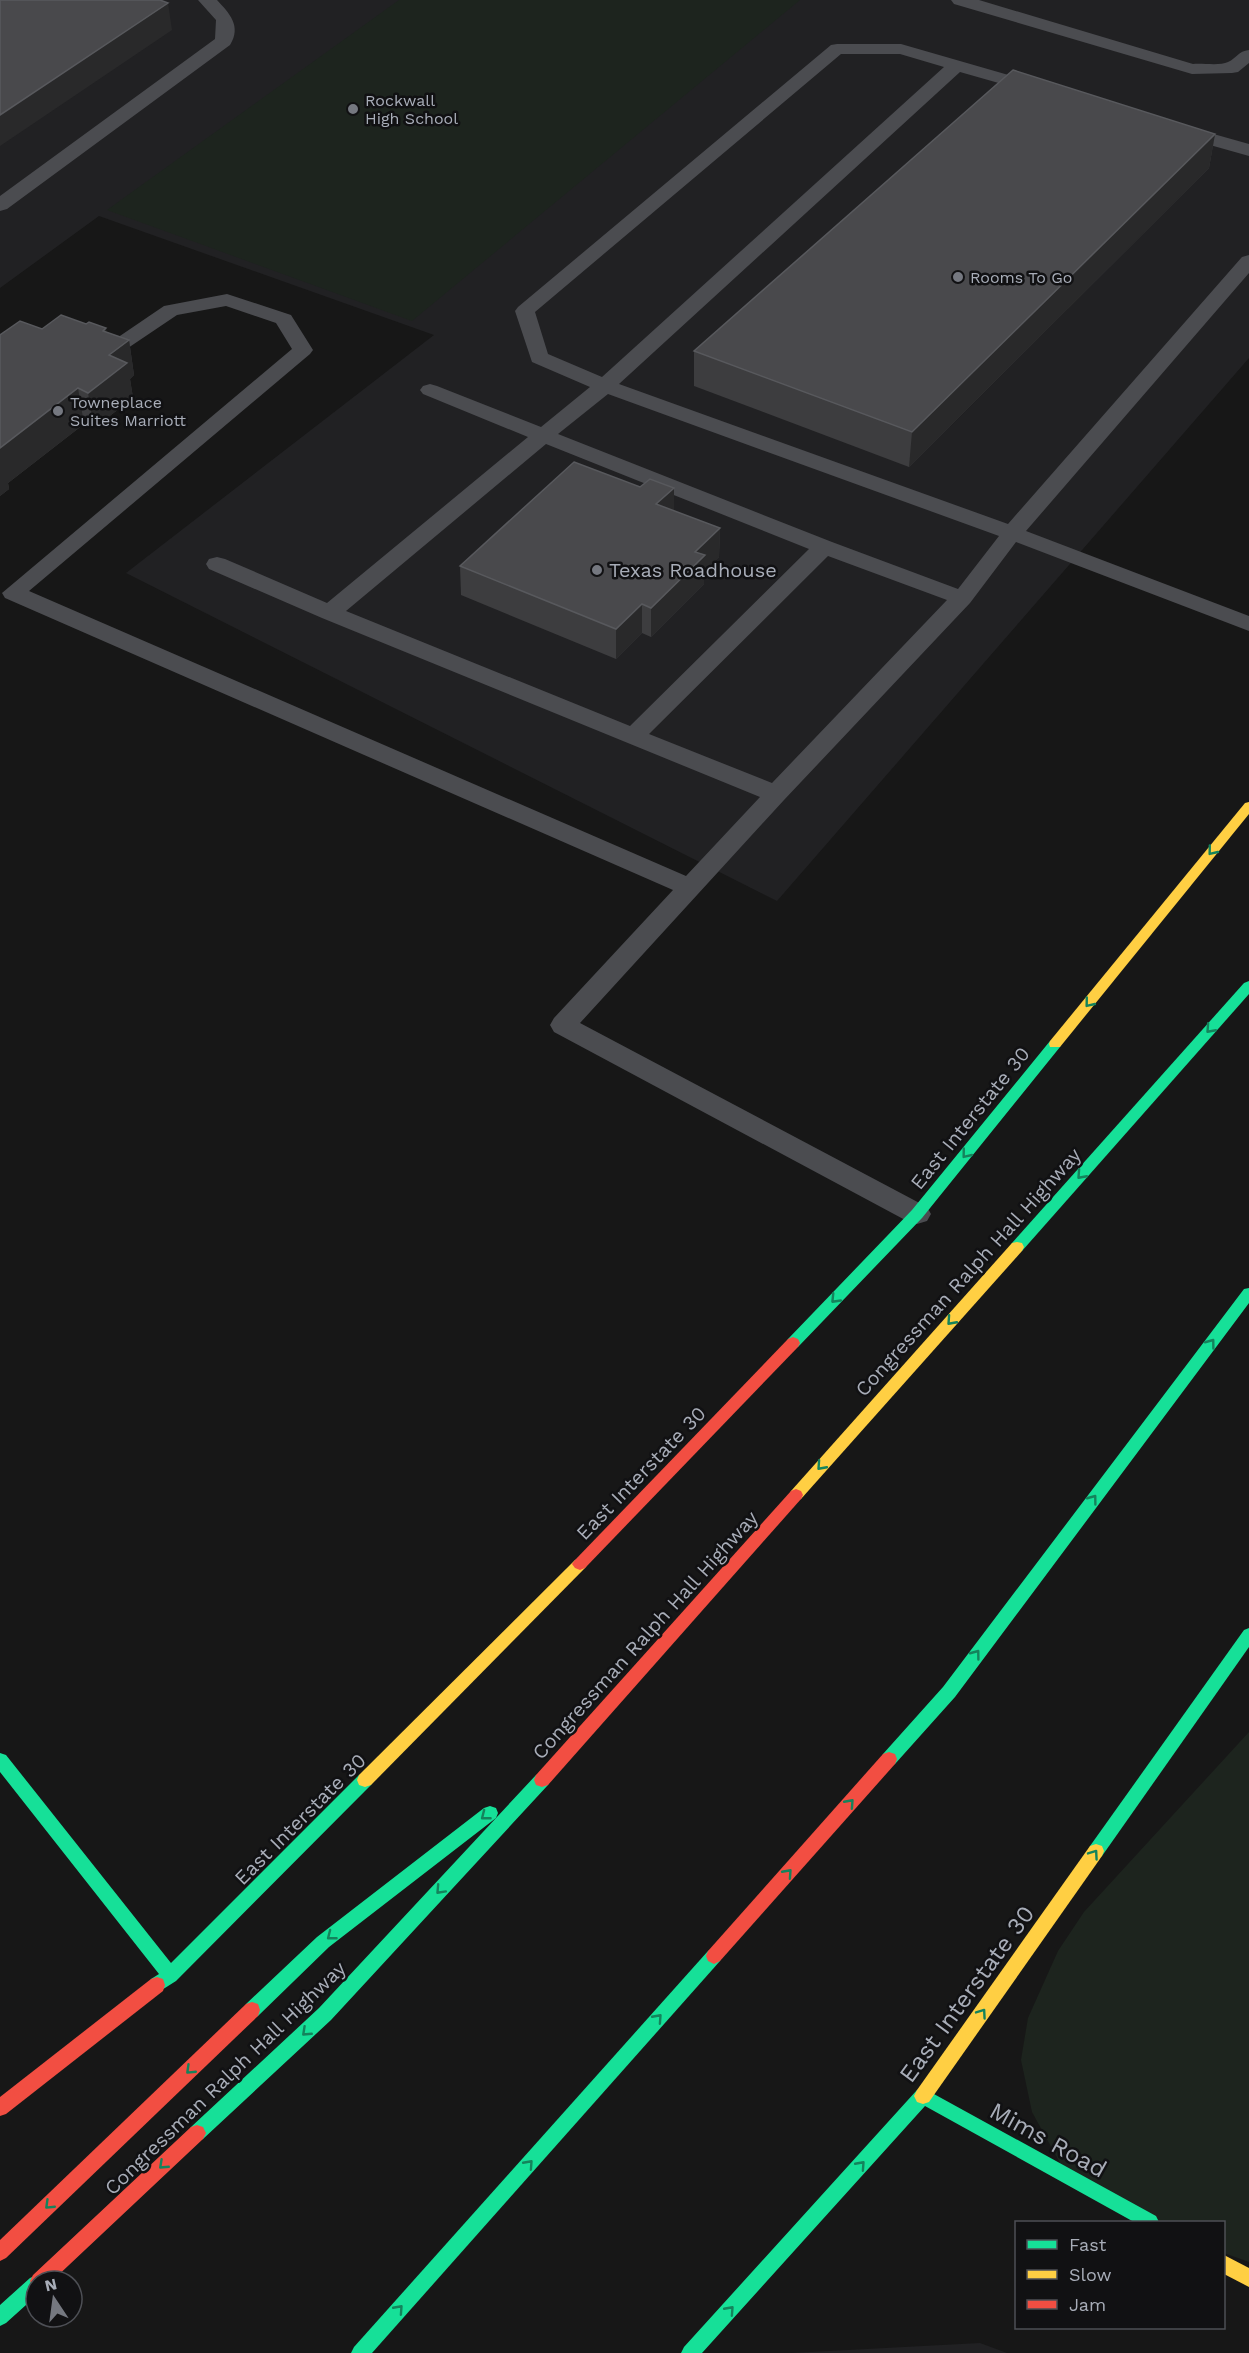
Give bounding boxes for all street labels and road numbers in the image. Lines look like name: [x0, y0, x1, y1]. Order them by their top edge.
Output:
street label: East Interstate 30: [905, 1042, 1035, 1194]
street label: Congressman Ralph Hall Highway: [850, 1142, 1086, 1401]
street label: East Interstate 30: [571, 1401, 711, 1545]
street label: Congressman Ralph Hall Highway: [527, 1505, 763, 1764]
street label: East Interstate 30: [229, 1748, 371, 1890]
street label: East Interstate 30: [894, 1900, 1040, 2088]
street label: Congressman Ralph Hall Highway: [99, 1956, 351, 2200]
street label: Mims Road: [985, 2096, 1111, 2184]

